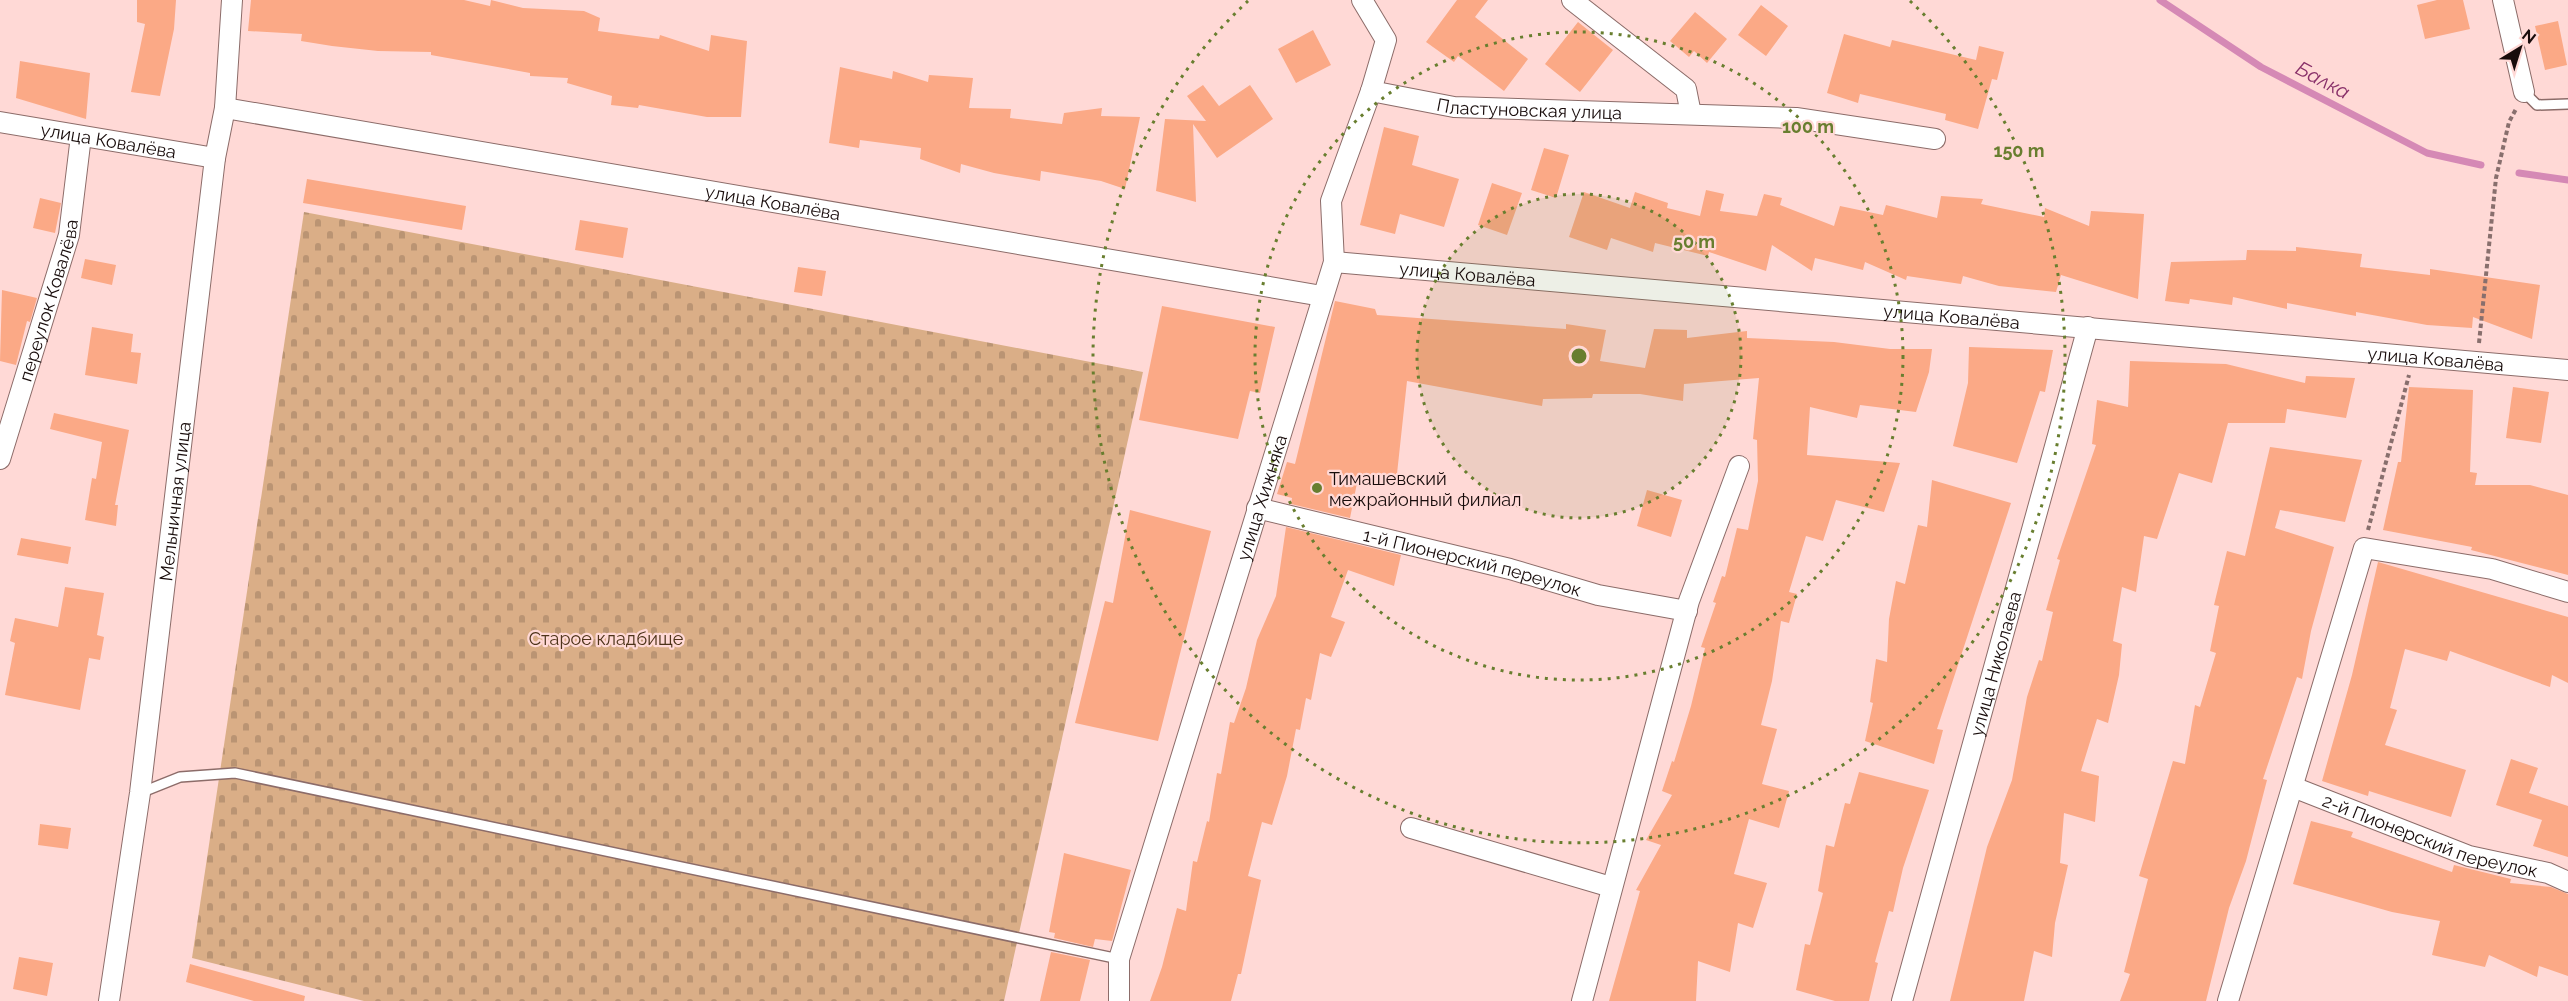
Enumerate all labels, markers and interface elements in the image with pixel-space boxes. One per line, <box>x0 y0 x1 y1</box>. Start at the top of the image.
north arrow <box>2490 18 2550 78</box>
text: N <box>2518 25 2540 48</box>
water label: Балка <box>2292 56 2354 104</box>
street label: Пластуновская улица <box>1435 93 1622 123</box>
text: 100 m <box>1782 116 1834 137</box>
street label: улица Ковалёва <box>39 119 178 162</box>
text: 150 m <box>1994 140 2045 161</box>
street label: улица Ковалёва <box>704 180 842 224</box>
street label: переулок Ковалёва <box>14 218 81 384</box>
text: 50 m <box>1673 231 1715 252</box>
street label: улица Ковалёва <box>1398 257 1537 290</box>
street label: улица Ковалёва <box>1883 300 2021 332</box>
street label: улица Ковалёва <box>2367 342 2505 375</box>
centre of rings <box>1569 346 1589 366</box>
street label: Мельничная улица <box>155 420 194 582</box>
street label: улица Хижняка <box>1232 432 1291 563</box>
place label: Тимашевский межрайонный филиал <box>1329 468 1521 510</box>
marker: Тимашевский межрайонный филиал <box>1310 481 1324 495</box>
street label: 1-й Пионерский переулок <box>1361 524 1584 600</box>
street label: улица Николаева <box>1965 589 2025 738</box>
park label: Старое кладбище <box>529 628 684 649</box>
street label: 2-й Пионерский переулок <box>2320 789 2540 881</box>

